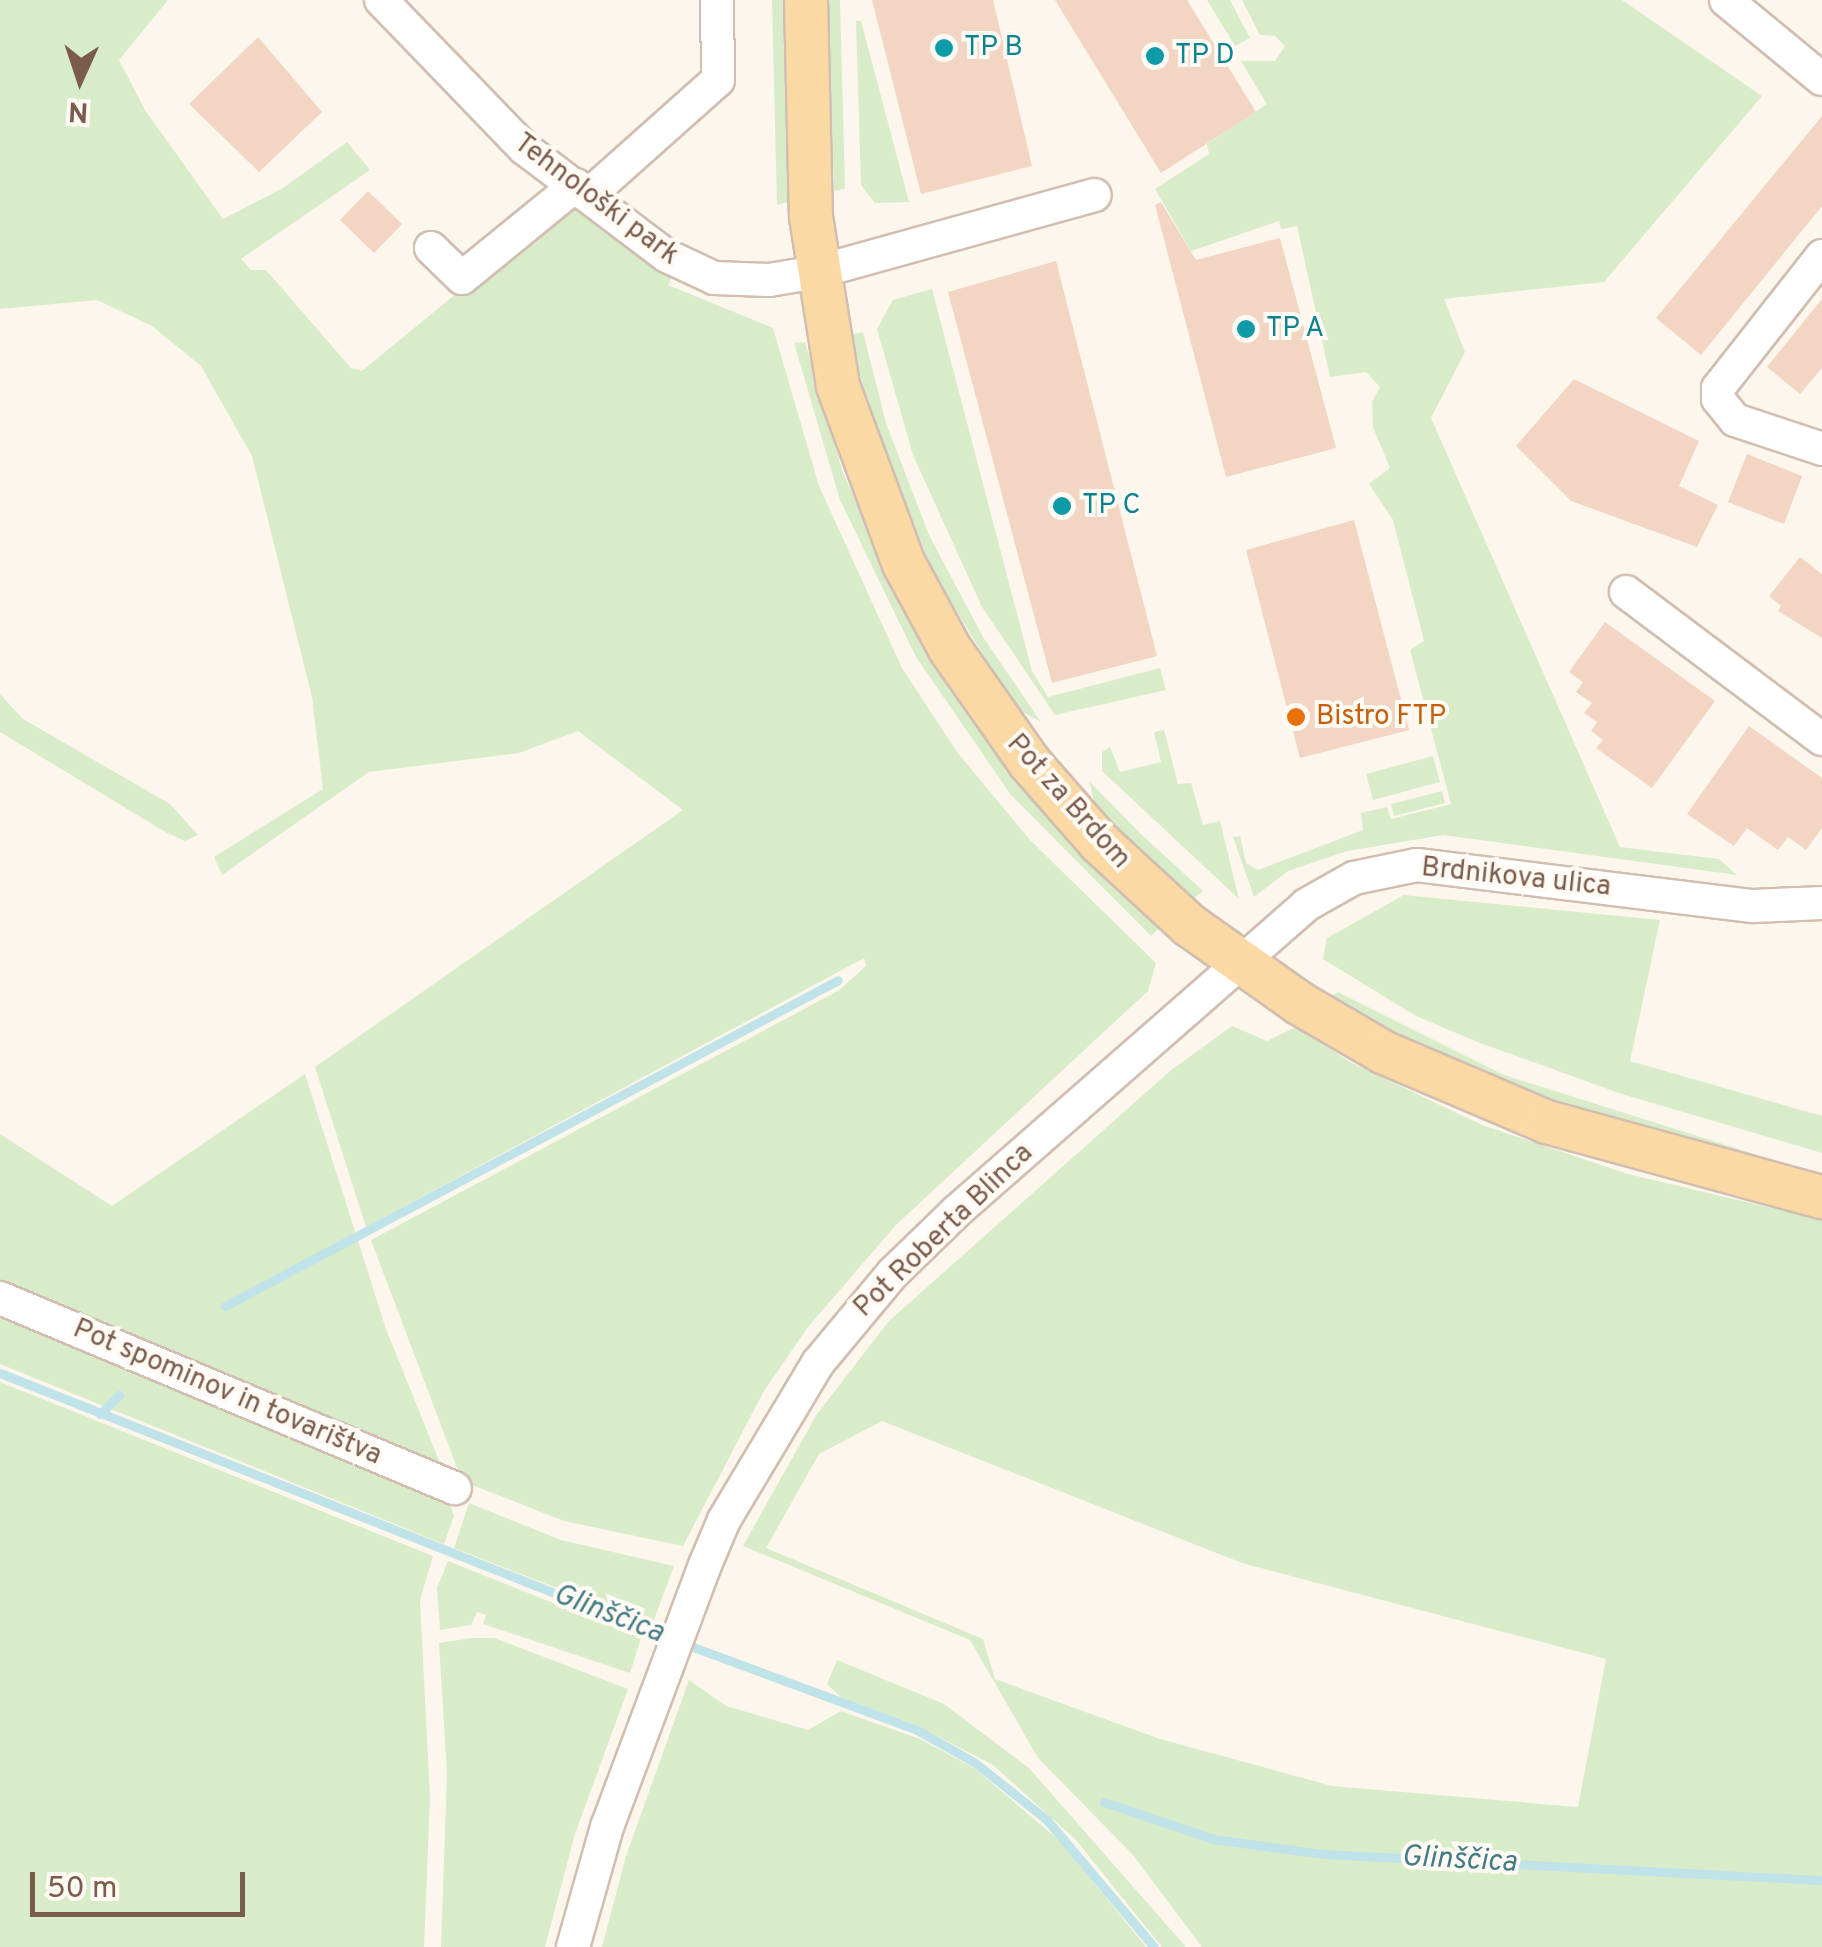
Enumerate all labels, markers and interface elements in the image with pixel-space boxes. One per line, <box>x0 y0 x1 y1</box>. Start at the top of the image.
north arrow <box>30 30 130 130</box>
place label: TP B <box>964 31 1023 65</box>
marker: TP B <box>933 37 955 59</box>
place label: TP D <box>1175 39 1235 73</box>
marker: TP D <box>1144 45 1166 67</box>
text: N <box>67 91 89 128</box>
street label: Tehnološki park <box>507 127 685 273</box>
place label: TP A <box>1266 312 1325 346</box>
marker: TP A <box>1235 318 1257 340</box>
place label: TP C <box>1082 489 1141 523</box>
marker: TP C <box>1051 495 1073 517</box>
place label: Bistro FTP <box>1316 700 1446 734</box>
marker: Bistro FTP <box>1285 706 1307 728</box>
street label: Pot za Brdom <box>999 728 1137 876</box>
street label: Brdnikova ulica <box>1420 851 1612 905</box>
street label: Pot Roberta Blinca <box>848 1137 1040 1325</box>
street label: Pot spominov in tovarištva <box>68 1313 386 1473</box>
water label: Glinščica <box>548 1578 668 1652</box>
water label: Glinščica <box>1400 1840 1518 1882</box>
scale bar <box>35 1852 250 1914</box>
text: 50 m <box>47 1871 117 1908</box>

